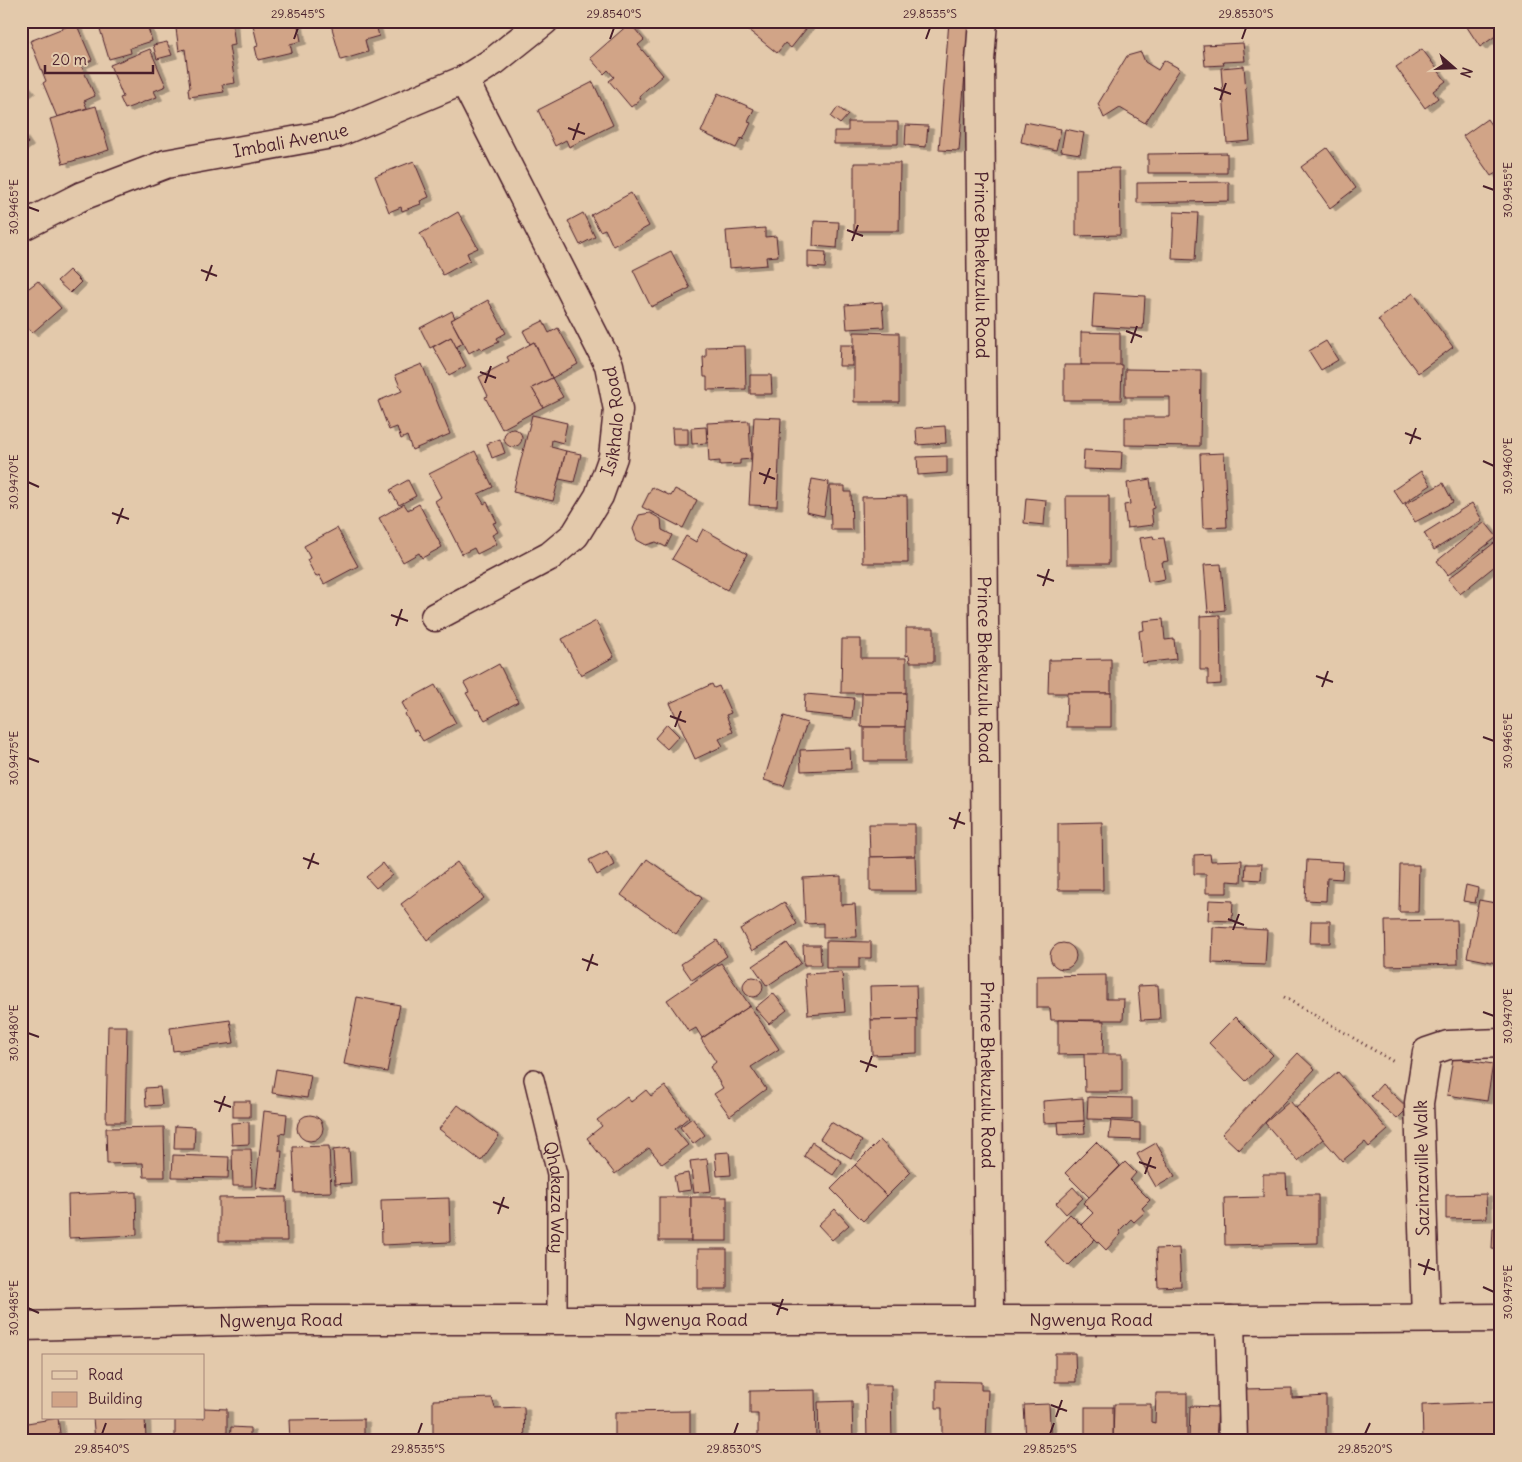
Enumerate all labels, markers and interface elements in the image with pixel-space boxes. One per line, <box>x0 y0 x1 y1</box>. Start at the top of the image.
text: 29.8545°S <box>271 6 325 21</box>
text: 29.8540°S <box>586 6 642 21</box>
text: 29.8535°S <box>903 6 957 21</box>
text: 29.8530°S <box>1219 6 1274 21</box>
scale bar <box>45 42 152 74</box>
north arrow <box>1430 42 1480 92</box>
text: 20 m <box>52 50 87 69</box>
text: N <box>1456 65 1476 80</box>
street label: Imbali Avenue <box>231 118 352 163</box>
text: 30.9455°E <box>1500 162 1515 218</box>
street label: Prince Bhekuzulu Road <box>970 171 994 359</box>
text: 30.9465°E <box>6 179 21 235</box>
street label: Isikhalo Road <box>595 364 629 479</box>
text: 30.9460°E <box>1500 438 1515 494</box>
text: 30.9470°E <box>6 454 21 510</box>
street label: Prince Bhekuzulu Road <box>973 576 997 764</box>
text: 30.9465°E <box>1500 713 1515 769</box>
text: 30.9475°E <box>6 731 21 785</box>
street label: Prince Bhekuzulu Road <box>976 981 1000 1169</box>
text: 30.9470°E <box>1500 988 1515 1044</box>
text: 30.9480°E <box>6 1005 21 1061</box>
street label: Sazinzaville Walk <box>1409 1100 1434 1236</box>
street label: Qhakaza Way <box>539 1139 569 1254</box>
text: 30.9475°E <box>1500 1265 1515 1319</box>
text: 30.9485°E <box>6 1280 21 1336</box>
street label: Ngwenya Road <box>219 1308 343 1333</box>
street label: Ngwenya Road <box>624 1308 748 1331</box>
street label: Ngwenya Road <box>1029 1308 1153 1331</box>
legend <box>42 1354 205 1420</box>
text: Road <box>88 1365 123 1384</box>
text: Building <box>88 1389 143 1408</box>
text: 29.8540°S <box>74 1441 130 1456</box>
text: 29.8535°S <box>391 1441 445 1456</box>
text: 29.8530°S <box>707 1441 762 1456</box>
text: 29.8525°S <box>1023 1441 1077 1456</box>
text: 29.8520°S <box>1338 1441 1393 1456</box>

